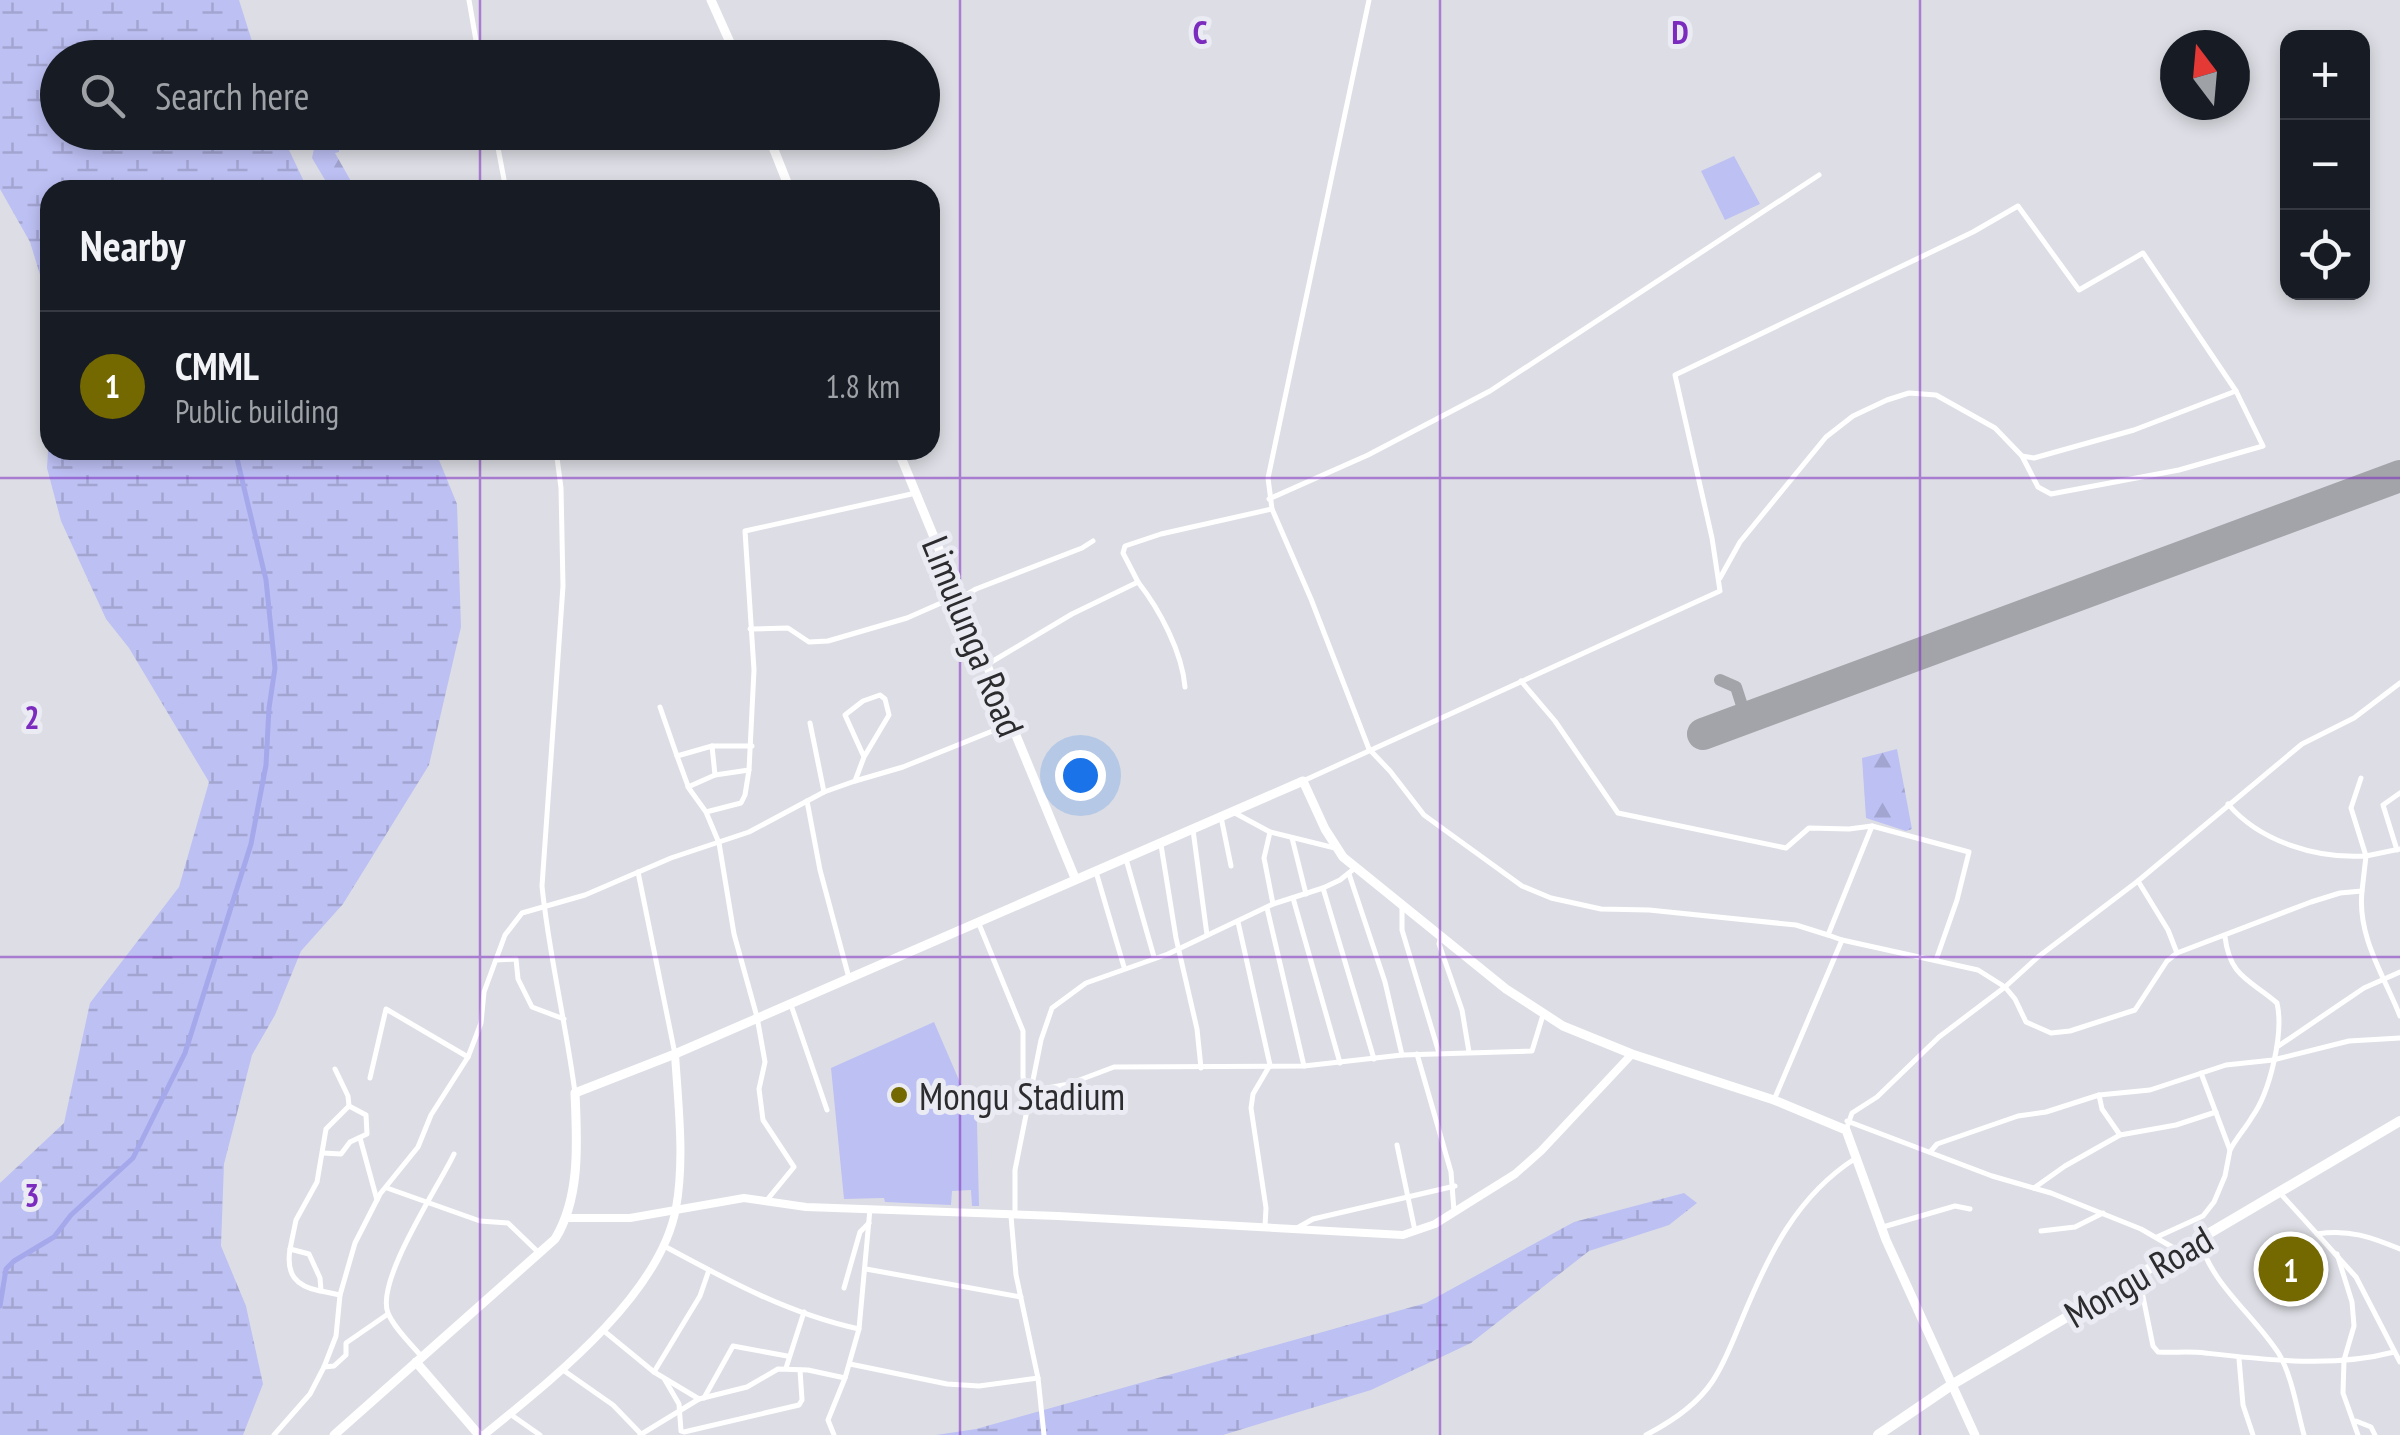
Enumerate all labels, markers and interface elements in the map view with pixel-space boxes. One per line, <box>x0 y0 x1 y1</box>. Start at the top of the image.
text: C <box>1193 11 1208 53</box>
text: D <box>1671 11 1689 53</box>
north arrow <box>2160 30 2250 120</box>
map controls <box>2280 30 2370 300</box>
button: + <box>2280 30 2370 120</box>
search box <box>40 40 940 150</box>
icon: search <box>75 68 130 123</box>
text: Search here <box>155 71 309 120</box>
button: − <box>2280 120 2370 210</box>
button: locate <box>2280 210 2370 300</box>
text: Nearby <box>80 218 185 273</box>
text: CMML <box>175 341 259 390</box>
text: 1 <box>105 365 120 407</box>
text: 1.8 km <box>825 365 900 407</box>
text: Public building <box>175 390 339 432</box>
street label: Limulunga Road <box>912 529 1036 743</box>
text: 2 <box>24 696 40 738</box>
your location <box>1055 750 1106 801</box>
place label: Mongu Stadium <box>919 1071 1125 1120</box>
marker: Mongu Stadium <box>888 1084 910 1106</box>
text: 3 <box>24 1174 40 1216</box>
street label: Mongu Road <box>2055 1214 2221 1338</box>
pin: 1 <box>2258 1232 2324 1306</box>

